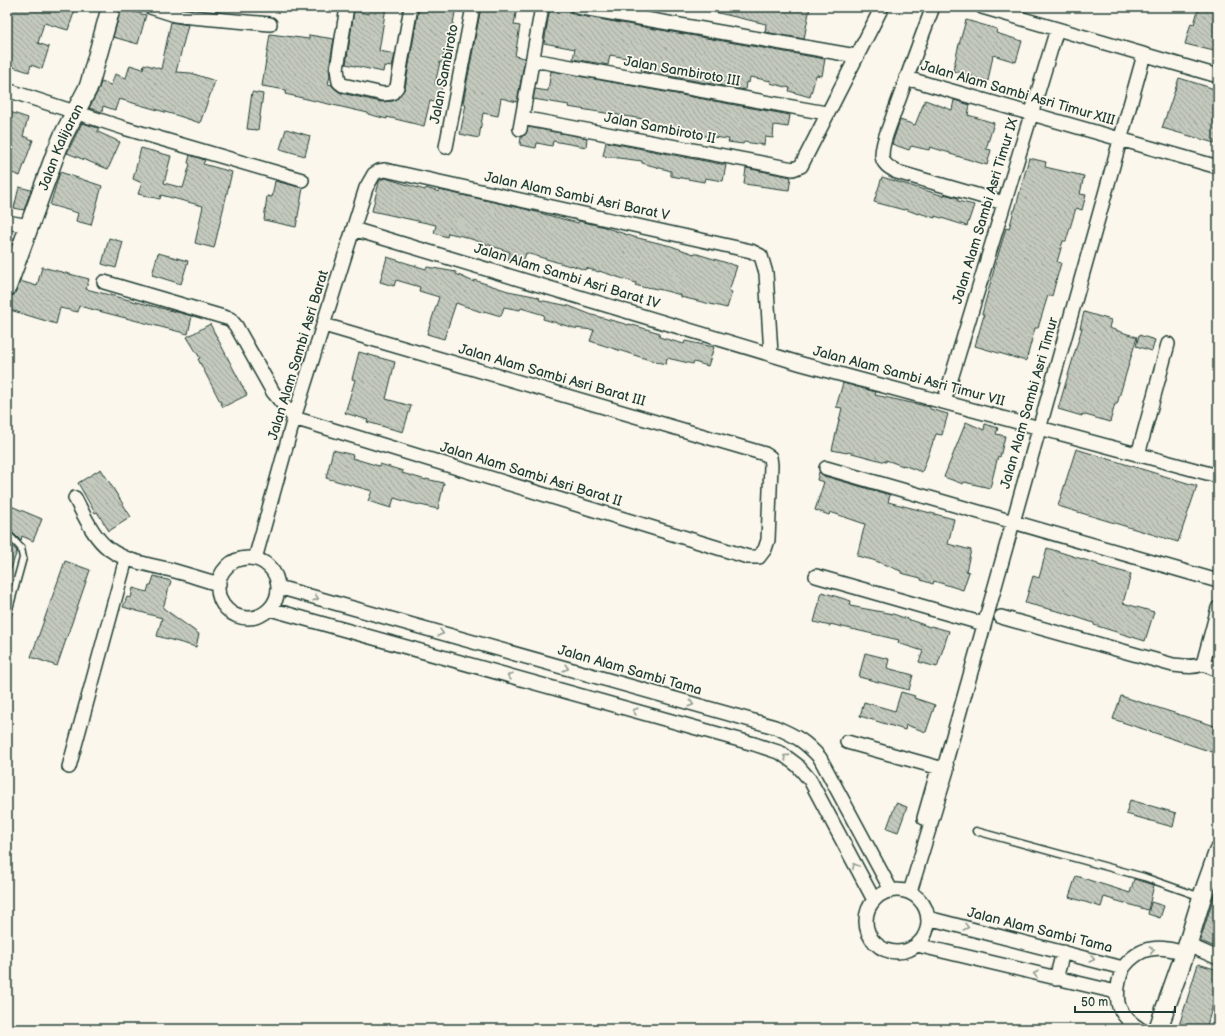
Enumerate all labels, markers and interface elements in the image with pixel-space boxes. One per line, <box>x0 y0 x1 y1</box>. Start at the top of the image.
street label: Jalan Sambiroto <box>426 23 462 125</box>
street label: Jalan Sambiroto III <box>623 52 741 90</box>
street label: Jalan Alam Sambi Asri Timur XIII <box>919 57 1117 129</box>
street label: Jalan Kalijaran <box>34 101 87 193</box>
street label: Jalan Sambiroto II <box>603 109 717 147</box>
street label: Jalan Alam Sambi Asri Timur IX <box>949 116 1021 306</box>
street label: Jalan Alam Sambi Asri Barat V <box>483 168 671 224</box>
street label: Jalan Alam Sambi Asri Barat IV <box>472 240 662 313</box>
street label: Jalan Alam Sambi Asri Barat <box>264 267 332 442</box>
street label: Jalan Alam Sambi Asri Timur <box>996 315 1062 491</box>
street label: Jalan Alam Sambi Asri Barat III <box>457 340 647 410</box>
street label: Jalan Alam Sambi Asri Timur VII <box>811 342 1007 410</box>
street label: Jalan Alam Sambi Asri Barat II <box>438 438 624 510</box>
one-way arrow <box>312 593 319 602</box>
one-way arrow <box>437 628 444 637</box>
street label: Jalan Alam Sambi Tama <box>556 641 704 699</box>
one-way arrow <box>563 664 569 672</box>
one-way arrow <box>507 672 514 681</box>
one-way arrow <box>687 699 694 708</box>
one-way arrow <box>632 707 639 716</box>
one-way arrow <box>784 755 791 762</box>
one-way arrow <box>853 862 860 870</box>
street label: Jalan Alam Sambi Tama <box>966 904 1114 956</box>
one-way arrow <box>962 922 969 931</box>
one-way arrow <box>1148 946 1155 955</box>
one-way arrow <box>1089 955 1095 963</box>
one-way arrow <box>1033 970 1039 978</box>
scale bar <box>1075 988 1175 1014</box>
text: 50 m <box>1081 995 1108 1010</box>

